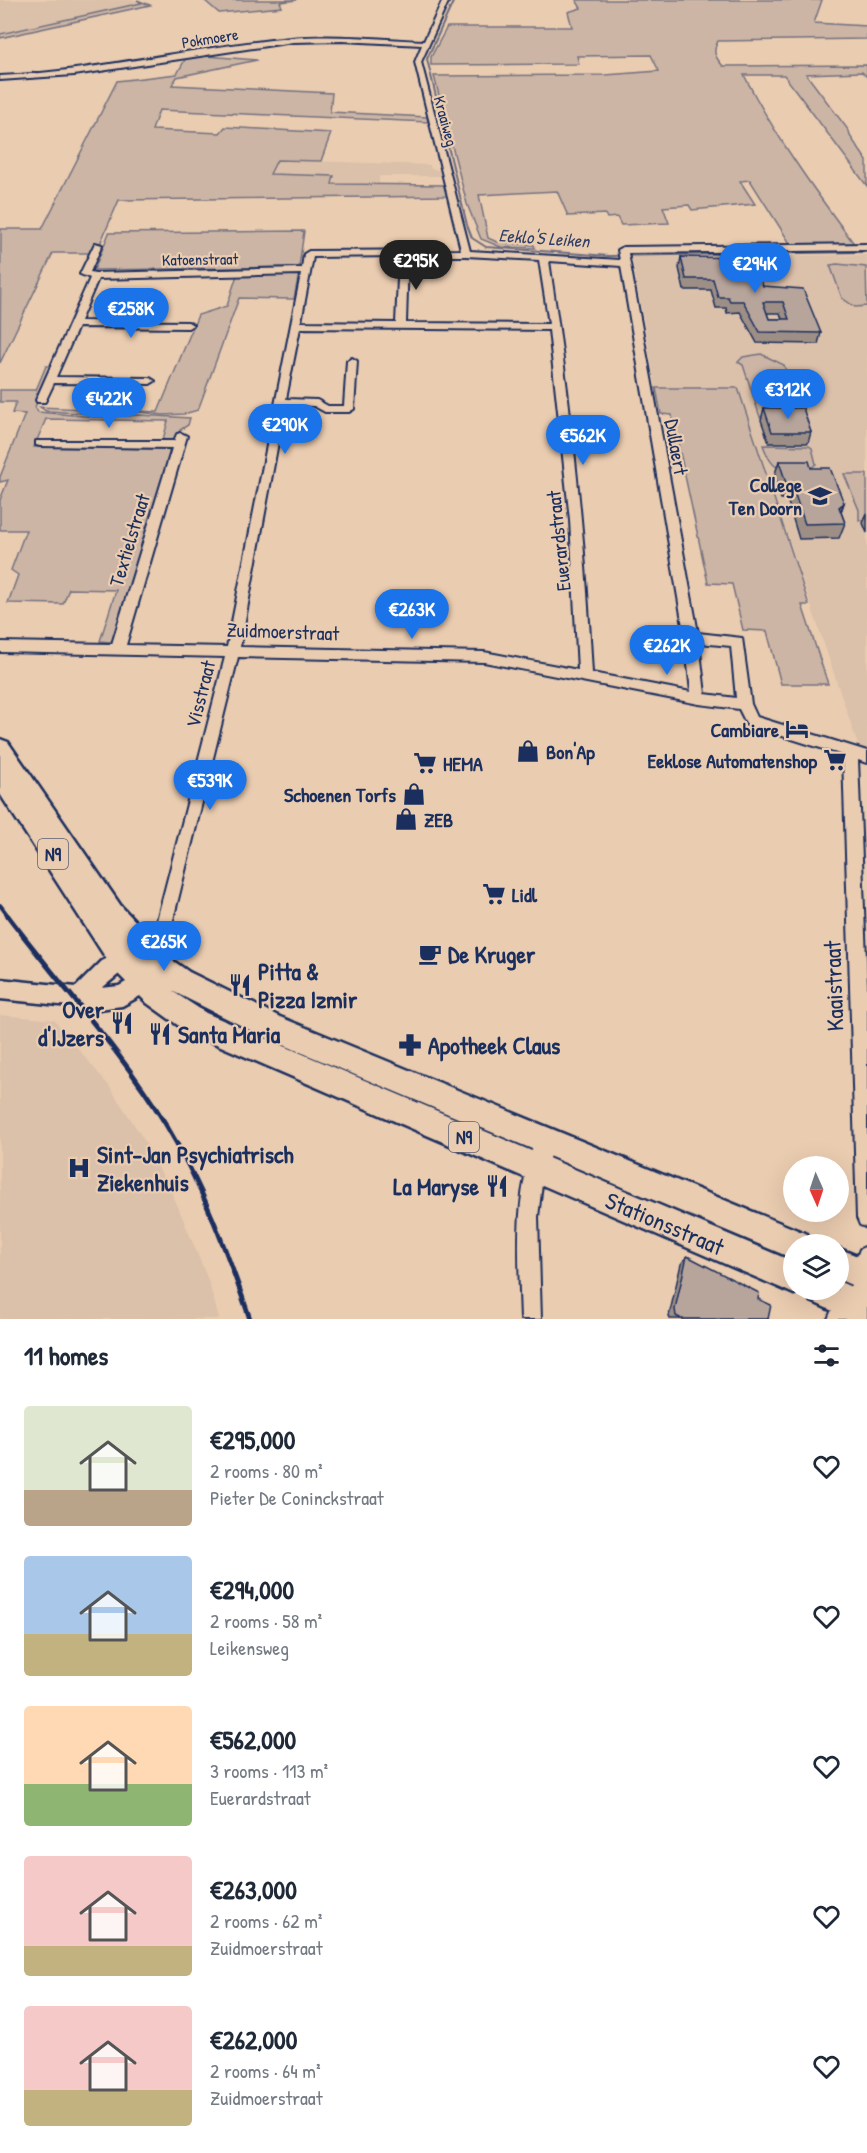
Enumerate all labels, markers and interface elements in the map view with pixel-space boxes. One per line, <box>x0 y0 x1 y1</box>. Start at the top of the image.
street label: Pokmoere <box>180 23 240 53</box>
street label: Kraaiweg <box>429 93 463 149</box>
water label: Eeklo'S Leiken <box>498 222 592 254</box>
pin: €295K <box>374 240 458 291</box>
pin: €294K <box>713 243 797 294</box>
text: €295K <box>393 246 439 273</box>
street label: Katoenstraat <box>162 247 239 271</box>
text: €294K <box>733 249 777 276</box>
pin: €258K <box>89 288 173 339</box>
text: €258K <box>108 294 154 321</box>
pin: €312K <box>746 369 830 420</box>
text: €312K <box>765 375 811 402</box>
pin: €422K <box>67 378 151 429</box>
text: €422K <box>86 384 132 411</box>
pin: €290K <box>243 404 327 455</box>
text: €290K <box>262 410 308 437</box>
pin: €562K <box>541 415 625 466</box>
street label: Dullaert <box>659 417 695 478</box>
text: €562K <box>560 421 606 448</box>
place label: College Ten Doorn <box>728 471 802 521</box>
school or university icon: College Ten Doorn <box>807 483 833 509</box>
street label: Euerardstraat <box>539 488 577 592</box>
street label: Textielstraat <box>102 489 156 590</box>
pin: €263K <box>370 589 454 640</box>
text: €263K <box>389 595 435 622</box>
street label: Zuidmoerstraat <box>226 616 341 646</box>
pin: €262K <box>625 625 709 676</box>
text: €262K <box>644 631 690 658</box>
street label: Visstraat <box>179 657 222 730</box>
place label: Cambiare <box>710 716 779 743</box>
hotel icon: Cambiare <box>784 716 810 742</box>
shop icon: Bon'Ap <box>515 738 541 764</box>
place label: Bon'Ap <box>546 738 595 766</box>
place label: Eeklose Automatenshop <box>648 747 817 775</box>
supermarket icon: Eeklose Automatenshop <box>822 747 848 773</box>
supermarket icon: HEMA <box>412 750 438 776</box>
place label: HEMA <box>443 750 483 777</box>
pin: €539K <box>168 760 252 811</box>
text: €539K <box>188 766 232 793</box>
place label: Schoenen Torfs <box>284 781 396 808</box>
shop icon: Schoenen Torfs <box>401 781 427 807</box>
shop icon: ZEB <box>393 806 419 832</box>
place label: ZEB <box>424 806 453 833</box>
road number: N9 <box>38 839 68 869</box>
supermarket icon: Lidl <box>481 881 507 907</box>
place label: Lidl <box>512 881 538 908</box>
pin: €265K <box>122 921 206 972</box>
text: €265K <box>141 927 187 954</box>
place label: De Kruger <box>448 938 536 971</box>
street label: Kaaistraat <box>815 939 851 1032</box>
cafe icon: De Kruger <box>417 941 443 967</box>
place label: Pitta & Pizza Izmir <box>258 955 358 1015</box>
restaurant icon: Pitta & Pizza Izmir <box>227 972 253 998</box>
place label: Over d'IJzers <box>38 993 105 1053</box>
restaurant icon: Over d'IJzers <box>109 1010 135 1036</box>
place label: Santa Maria <box>178 1018 281 1050</box>
restaurant icon: Santa Maria <box>147 1021 173 1047</box>
place label: Apotheek Claus <box>428 1029 560 1062</box>
pharmacy icon: Apotheek Claus <box>397 1032 423 1058</box>
road number: N9 <box>449 1122 479 1152</box>
place label: Sint-Jan Psychiatrisch Ziekenhuis <box>97 1138 293 1198</box>
hospital icon: Sint-Jan Psychiatrisch Ziekenhuis <box>66 1155 92 1181</box>
north arrow <box>783 1156 849 1222</box>
map controls <box>783 1156 849 1300</box>
place label: La Maryse <box>393 1170 479 1203</box>
restaurant icon: La Maryse <box>484 1173 510 1199</box>
street label: Stationsstraat <box>601 1184 730 1263</box>
button: layers <box>783 1234 849 1300</box>
text: 11 homes <box>24 1338 108 1373</box>
icon: filters <box>810 1339 843 1372</box>
text: €295,000 <box>210 1422 295 1457</box>
icon: home <box>72 1430 144 1502</box>
icon: heart <box>810 1450 843 1483</box>
text: 2 rooms · 80 m² <box>210 1457 323 1484</box>
text: Pieter De Coninckstraat <box>210 1484 384 1511</box>
text: €294,000 <box>210 1572 294 1607</box>
icon: home <box>72 1580 144 1652</box>
icon: heart <box>810 1600 843 1633</box>
text: 2 rooms · 58 m² <box>210 1607 322 1634</box>
text: Leikensweg <box>210 1634 289 1661</box>
text: €562,000 <box>210 1722 296 1757</box>
icon: home <box>72 1730 144 1802</box>
icon: heart <box>810 1750 843 1783</box>
text: 3 rooms · 113 m² <box>210 1757 328 1784</box>
text: Euerardstraat <box>210 1784 311 1811</box>
text: €263,000 <box>210 1872 297 1907</box>
icon: home <box>72 1880 144 1952</box>
icon: heart <box>810 1900 843 1933</box>
text: 2 rooms · 62 m² <box>210 1907 322 1934</box>
text: Zuidmoerstraat <box>210 1934 323 1961</box>
text: €262,000 <box>210 2022 297 2057</box>
icon: home <box>72 2030 144 2102</box>
icon: heart <box>810 2050 843 2083</box>
text: 2 rooms · 64 m² <box>210 2057 321 2084</box>
text: Zuidmoerstraat <box>210 2084 323 2111</box>

